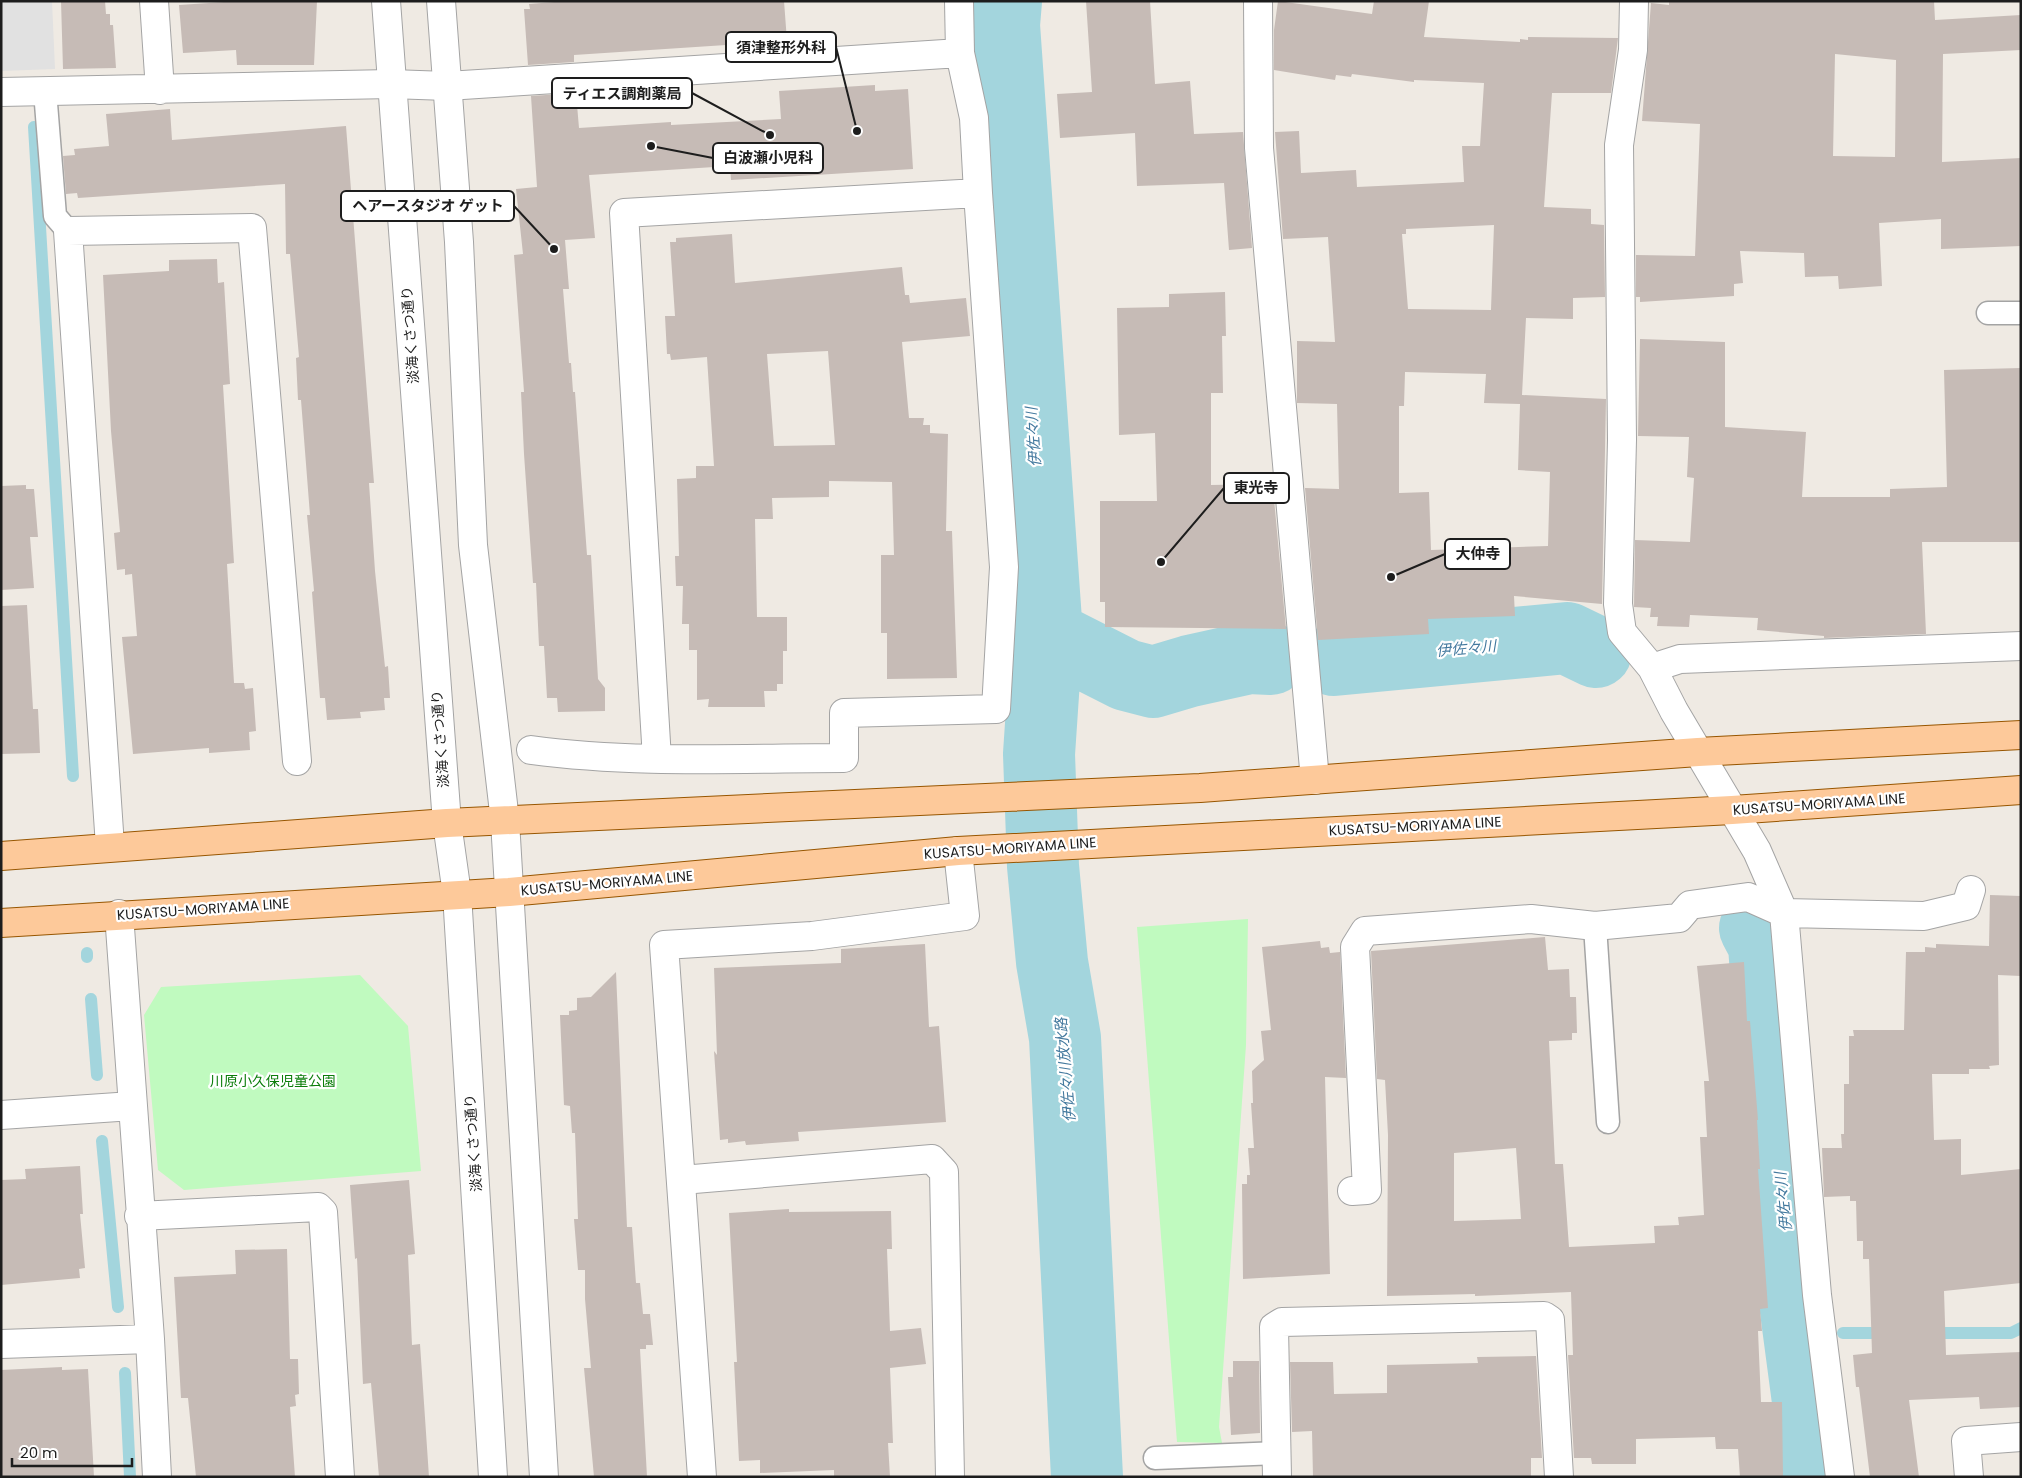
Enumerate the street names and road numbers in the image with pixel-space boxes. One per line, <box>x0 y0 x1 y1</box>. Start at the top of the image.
street label: 淡海くさつ通り <box>397 285 423 385</box>
street label: 淡海くさつ通り <box>427 689 453 789</box>
street label: KUSATSU-MORIYAMA LINE <box>1732 788 1906 820</box>
street label: KUSATSU-MORIYAMA LINE <box>1328 811 1502 841</box>
street label: KUSATSU-MORIYAMA LINE <box>923 832 1097 864</box>
street label: KUSATSU-MORIYAMA LINE <box>520 866 694 900</box>
street label: KUSATSU-MORIYAMA LINE <box>116 893 290 925</box>
street label: 淡海くさつ通り <box>460 1093 486 1193</box>

